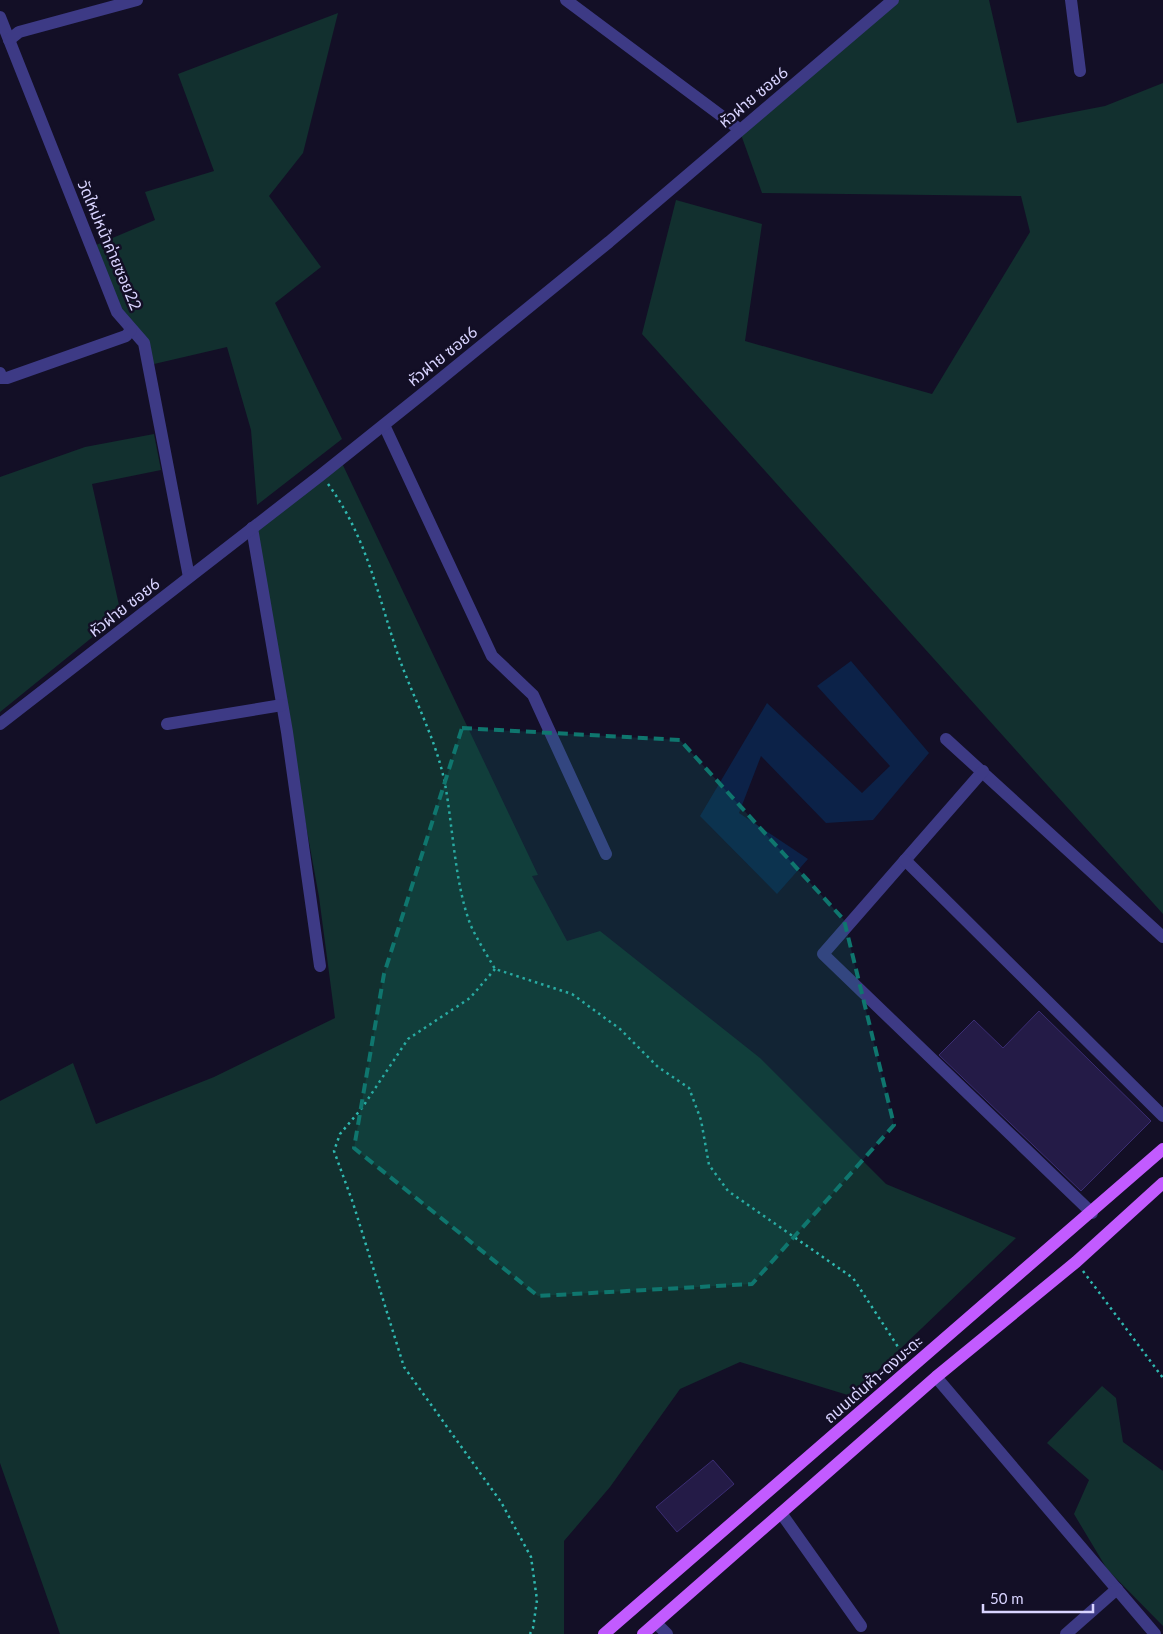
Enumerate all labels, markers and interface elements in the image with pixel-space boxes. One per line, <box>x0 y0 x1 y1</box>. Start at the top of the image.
street label: หัวฝาย ซอย6 <box>714 62 791 131</box>
street label: วัดใหม่หน้าค่ายซอย22 <box>75 177 146 313</box>
street label: หัวฝาย ซอย6 <box>403 322 481 390</box>
street label: หัวฝาย ซอย6 <box>84 573 163 640</box>
street label: ถนนเด่นห้า-ดงมะดะ <box>820 1331 926 1427</box>
scale bar <box>983 1582 1093 1614</box>
text: 50 m <box>990 1589 1024 1607</box>

